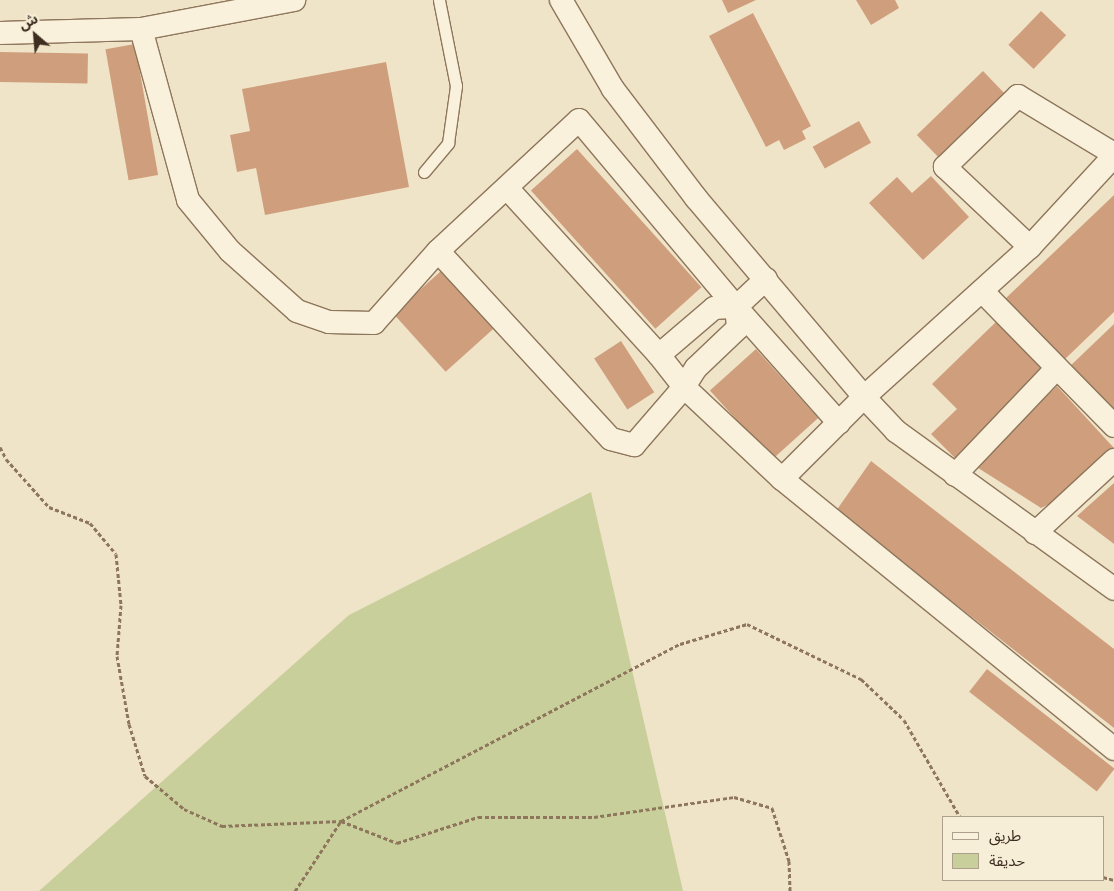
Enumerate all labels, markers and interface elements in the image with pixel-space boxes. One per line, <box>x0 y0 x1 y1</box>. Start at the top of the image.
north arrow <box>10 10 60 60</box>
text: ش <box>16 10 40 33</box>
legend <box>942 816 1104 881</box>
text: طريق <box>989 827 1021 845</box>
text: حديقة <box>989 852 1025 870</box>

